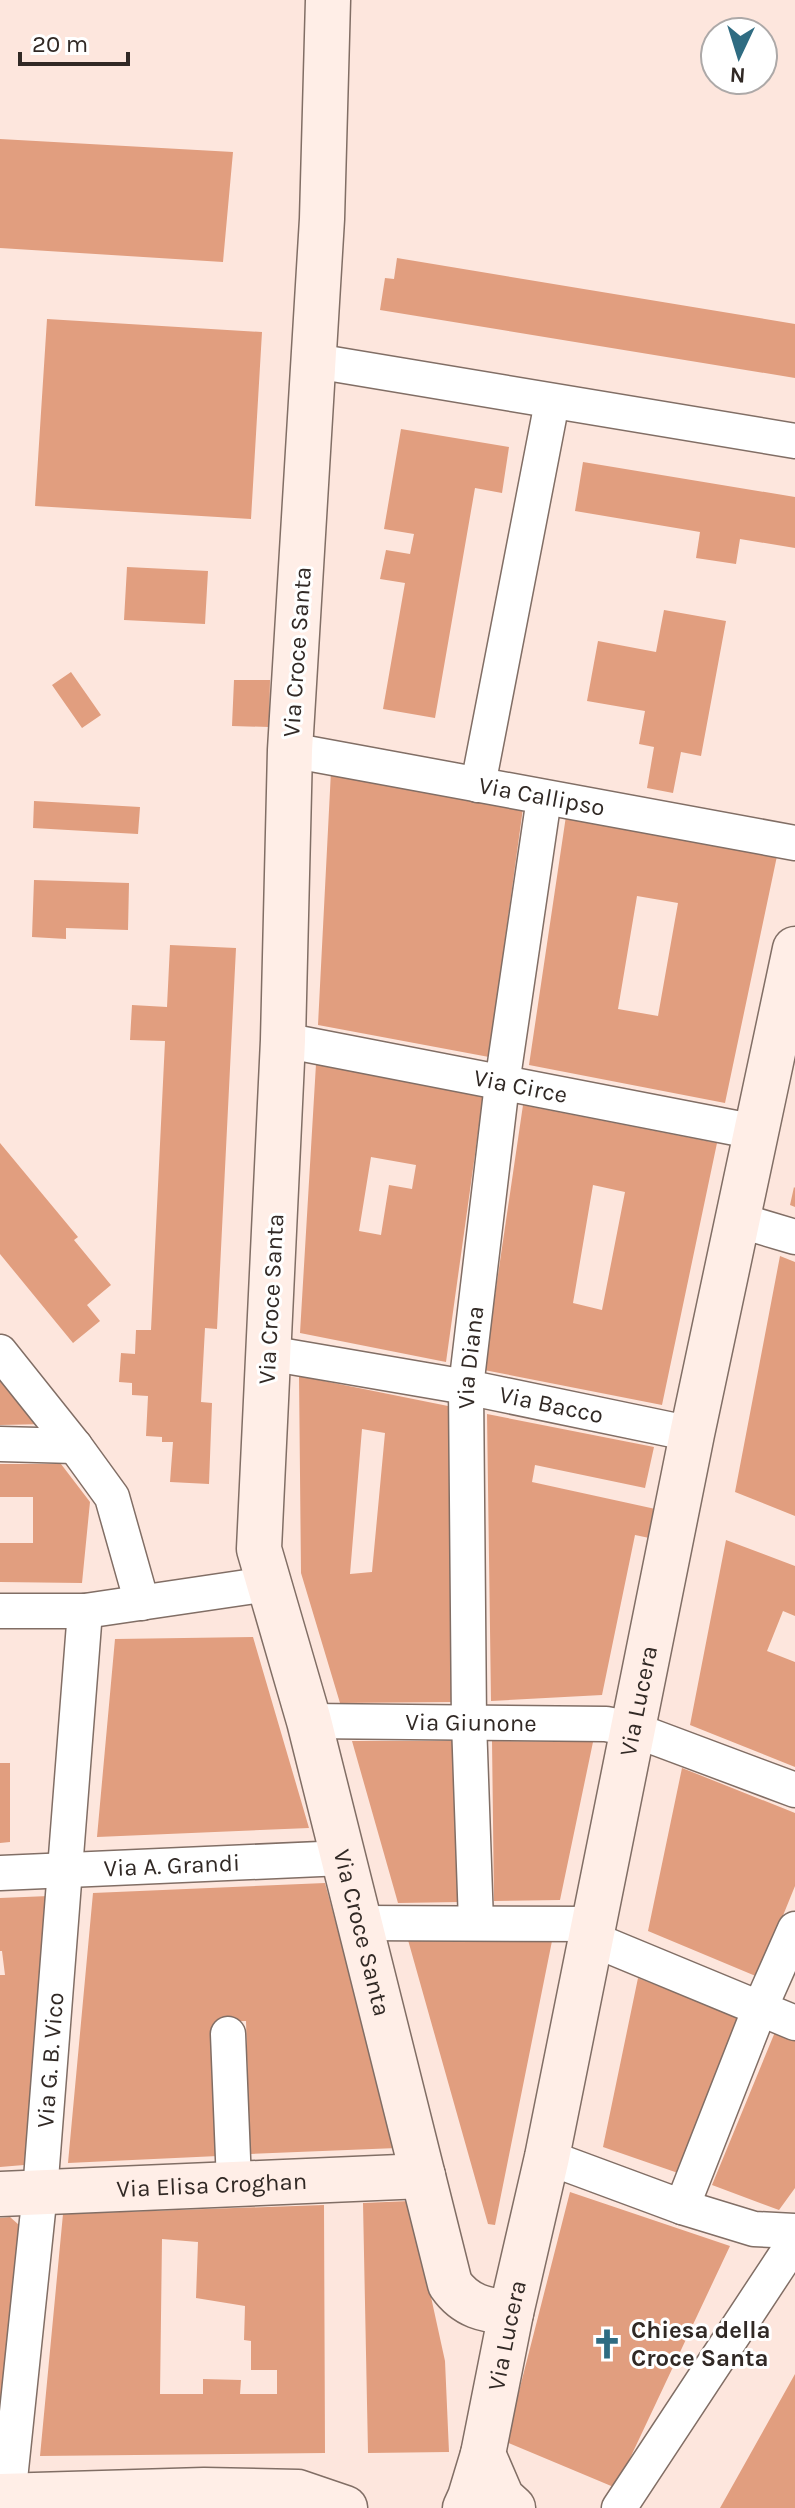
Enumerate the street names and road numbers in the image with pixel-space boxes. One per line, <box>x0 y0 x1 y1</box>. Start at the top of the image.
street label: Via Croce Santa <box>277 566 317 738</box>
street label: Via Callipso <box>476 771 607 822</box>
street label: Via Circe <box>471 1063 570 1109</box>
street label: Via Croce Santa <box>253 1213 289 1385</box>
street label: Via Diana <box>452 1304 490 1409</box>
street label: Via Bacco <box>497 1380 606 1429</box>
street label: Via Lucera <box>614 1643 663 1759</box>
street label: Via Giunone <box>405 1708 537 1737</box>
street label: Via Croce Santa <box>328 1846 396 2019</box>
street label: Via A. Grandi <box>103 1849 241 1882</box>
street label: Via G. B. Vico <box>31 1991 69 2129</box>
street label: Via Elisa Croghan <box>116 2167 308 2203</box>
street label: Via Lucera <box>482 2277 532 2393</box>

